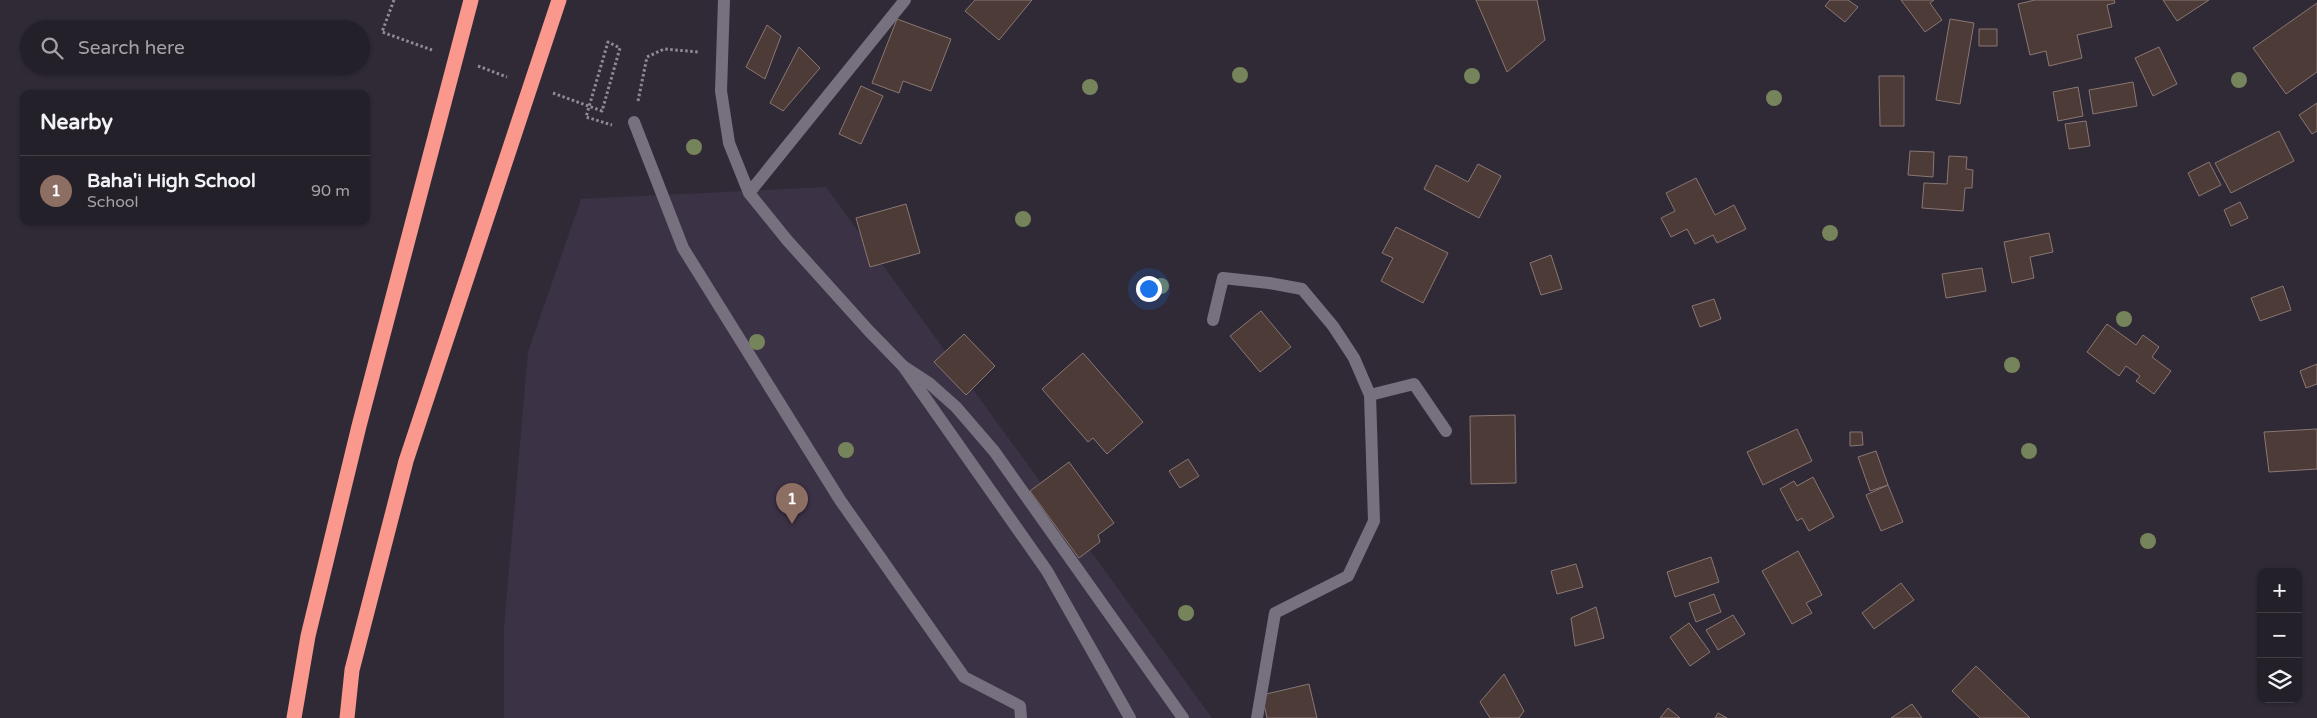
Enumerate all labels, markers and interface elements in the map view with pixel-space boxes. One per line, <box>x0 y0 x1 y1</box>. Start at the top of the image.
search box <box>20 20 370 75</box>
icon: search <box>38 34 66 62</box>
text: Search here <box>78 37 185 59</box>
text: Nearby <box>40 110 113 135</box>
text: Baha'i High School <box>87 170 256 192</box>
text: 1 <box>51 181 61 201</box>
text: 90 m <box>311 181 350 201</box>
text: School <box>87 192 139 212</box>
your location <box>1136 276 1162 302</box>
pin: 1 <box>776 483 808 524</box>
map controls <box>2257 568 2302 703</box>
button: + <box>2257 568 2302 613</box>
button: − <box>2257 613 2302 658</box>
button: layers <box>2257 658 2302 703</box>

